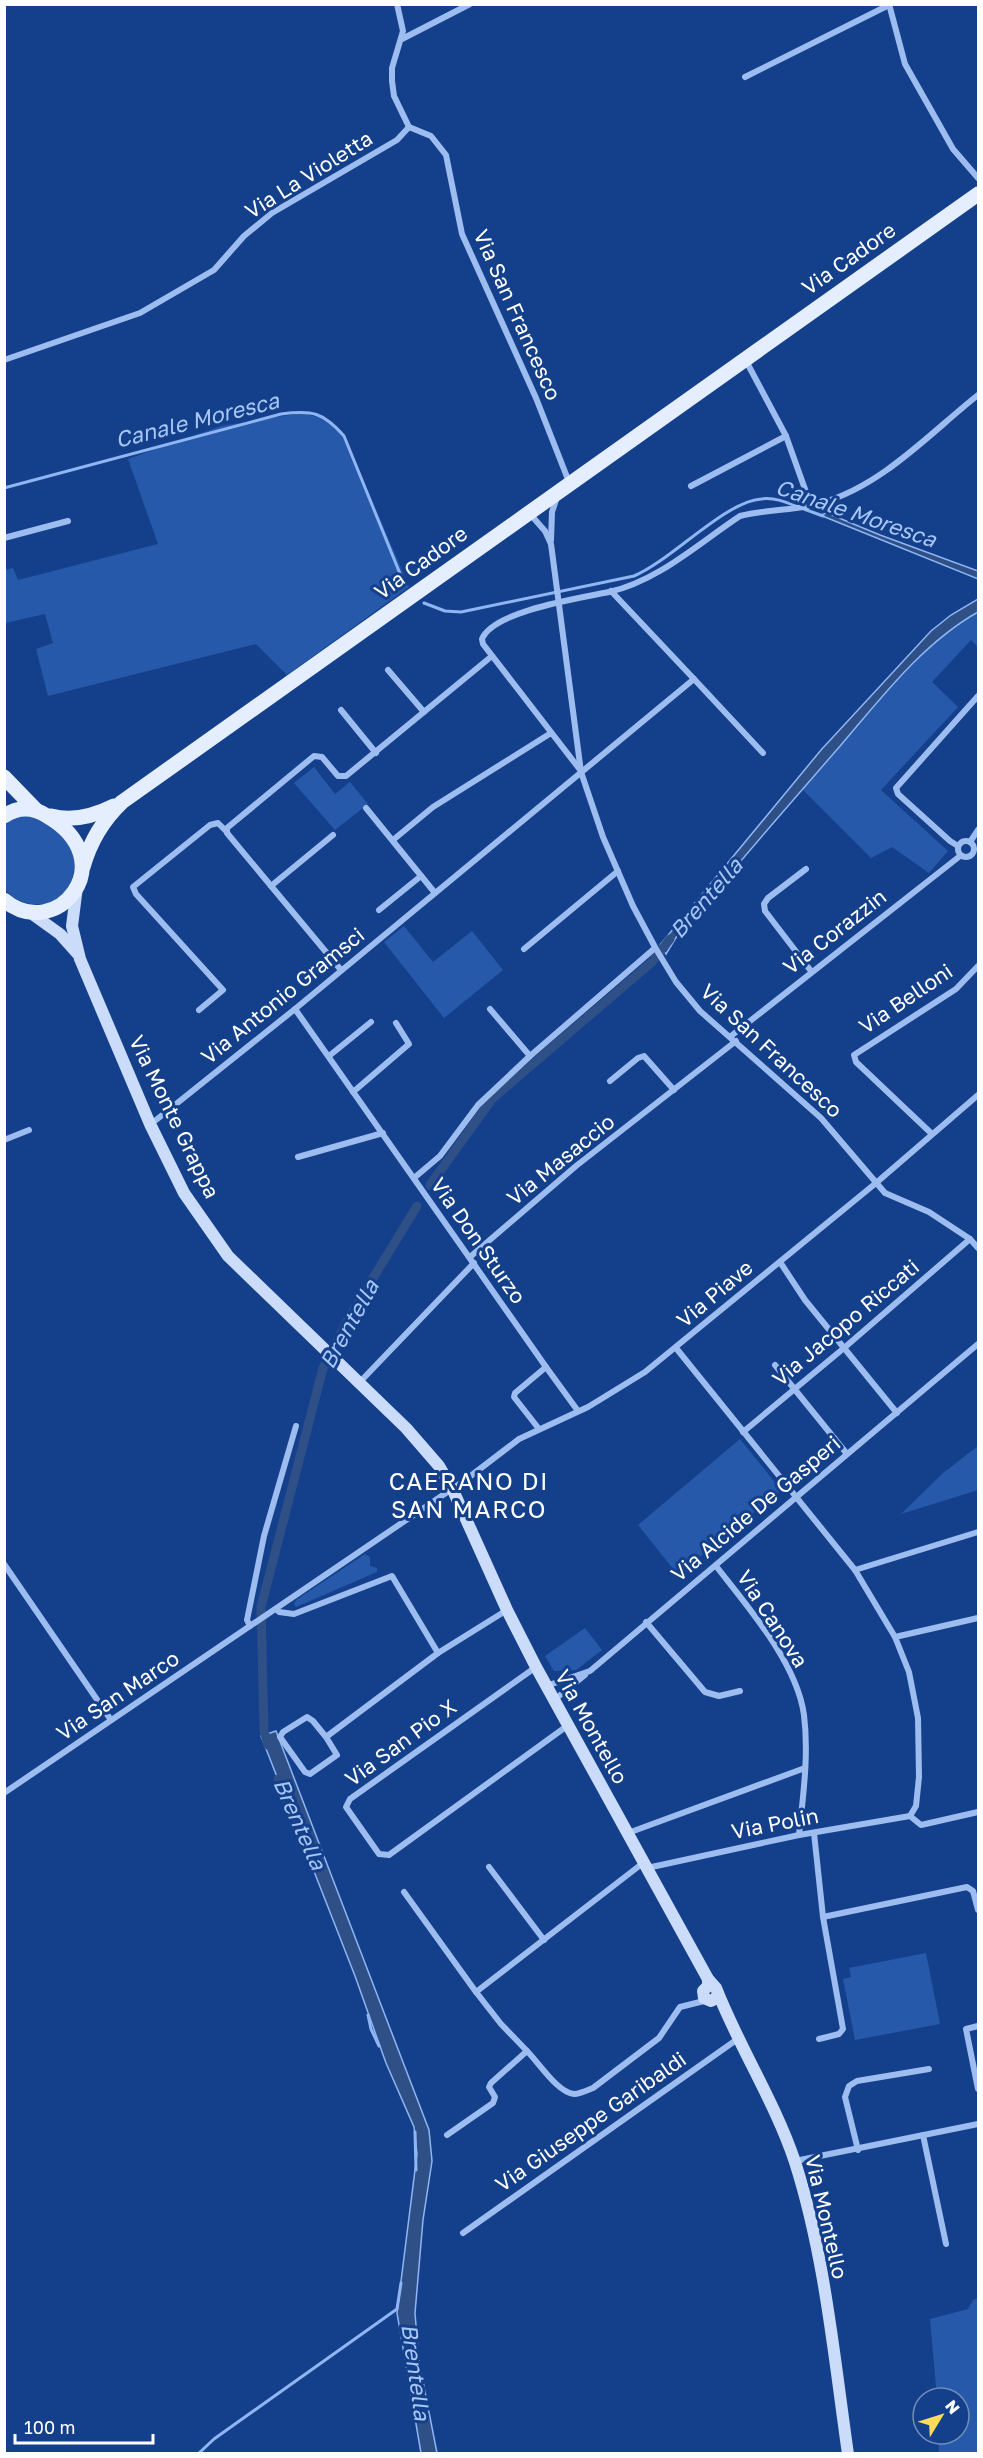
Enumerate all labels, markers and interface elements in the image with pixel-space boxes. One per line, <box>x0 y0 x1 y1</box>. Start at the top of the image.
street label: Via La Violetta <box>240 125 377 224</box>
street label: Via Cadore <box>796 216 900 300</box>
street label: Via San Francesco <box>469 225 567 404</box>
water label: Canale Moresca <box>112 386 283 453</box>
water label: Canale Moresca <box>772 472 941 553</box>
street label: Via Cadore <box>369 520 472 605</box>
water label: Brentella <box>664 851 749 943</box>
street label: Via Corazzin <box>778 883 891 980</box>
street label: Via Antonio Gramsci <box>196 921 369 1069</box>
street label: Via Belloni <box>854 957 957 1039</box>
street label: Via San Francesco <box>695 978 848 1123</box>
street label: Via Monte Grappa <box>124 1031 226 1202</box>
street label: Via Masaccio <box>501 1108 619 1211</box>
street label: Via Don Sturzo <box>426 1172 532 1309</box>
street label: Via Jacopo Riccati <box>767 1253 924 1391</box>
street label: Via Piave <box>671 1254 758 1332</box>
water label: Brentella <box>313 1273 385 1373</box>
street label: Via Alcide De Gasperi <box>665 1430 845 1587</box>
district label: CAERANO DI SAN MARCO <box>389 1466 549 1523</box>
street label: Via Canova <box>732 1565 814 1672</box>
street label: Via San Marco <box>51 1645 184 1746</box>
street label: Via Montello <box>550 1665 634 1788</box>
street label: Via San Pio X <box>340 1693 461 1791</box>
water label: Brentella <box>268 1774 333 1875</box>
street label: Via Polin <box>729 1802 821 1844</box>
street label: Via Giuseppe Garibaldi <box>490 2045 691 2197</box>
street label: Via Montello <box>800 2152 854 2281</box>
water label: Brentella <box>396 2322 437 2424</box>
north arrow <box>911 2386 971 2446</box>
text: N <box>941 2396 964 2418</box>
scale bar <box>15 2407 153 2445</box>
text: 100 m <box>24 2416 75 2438</box>

